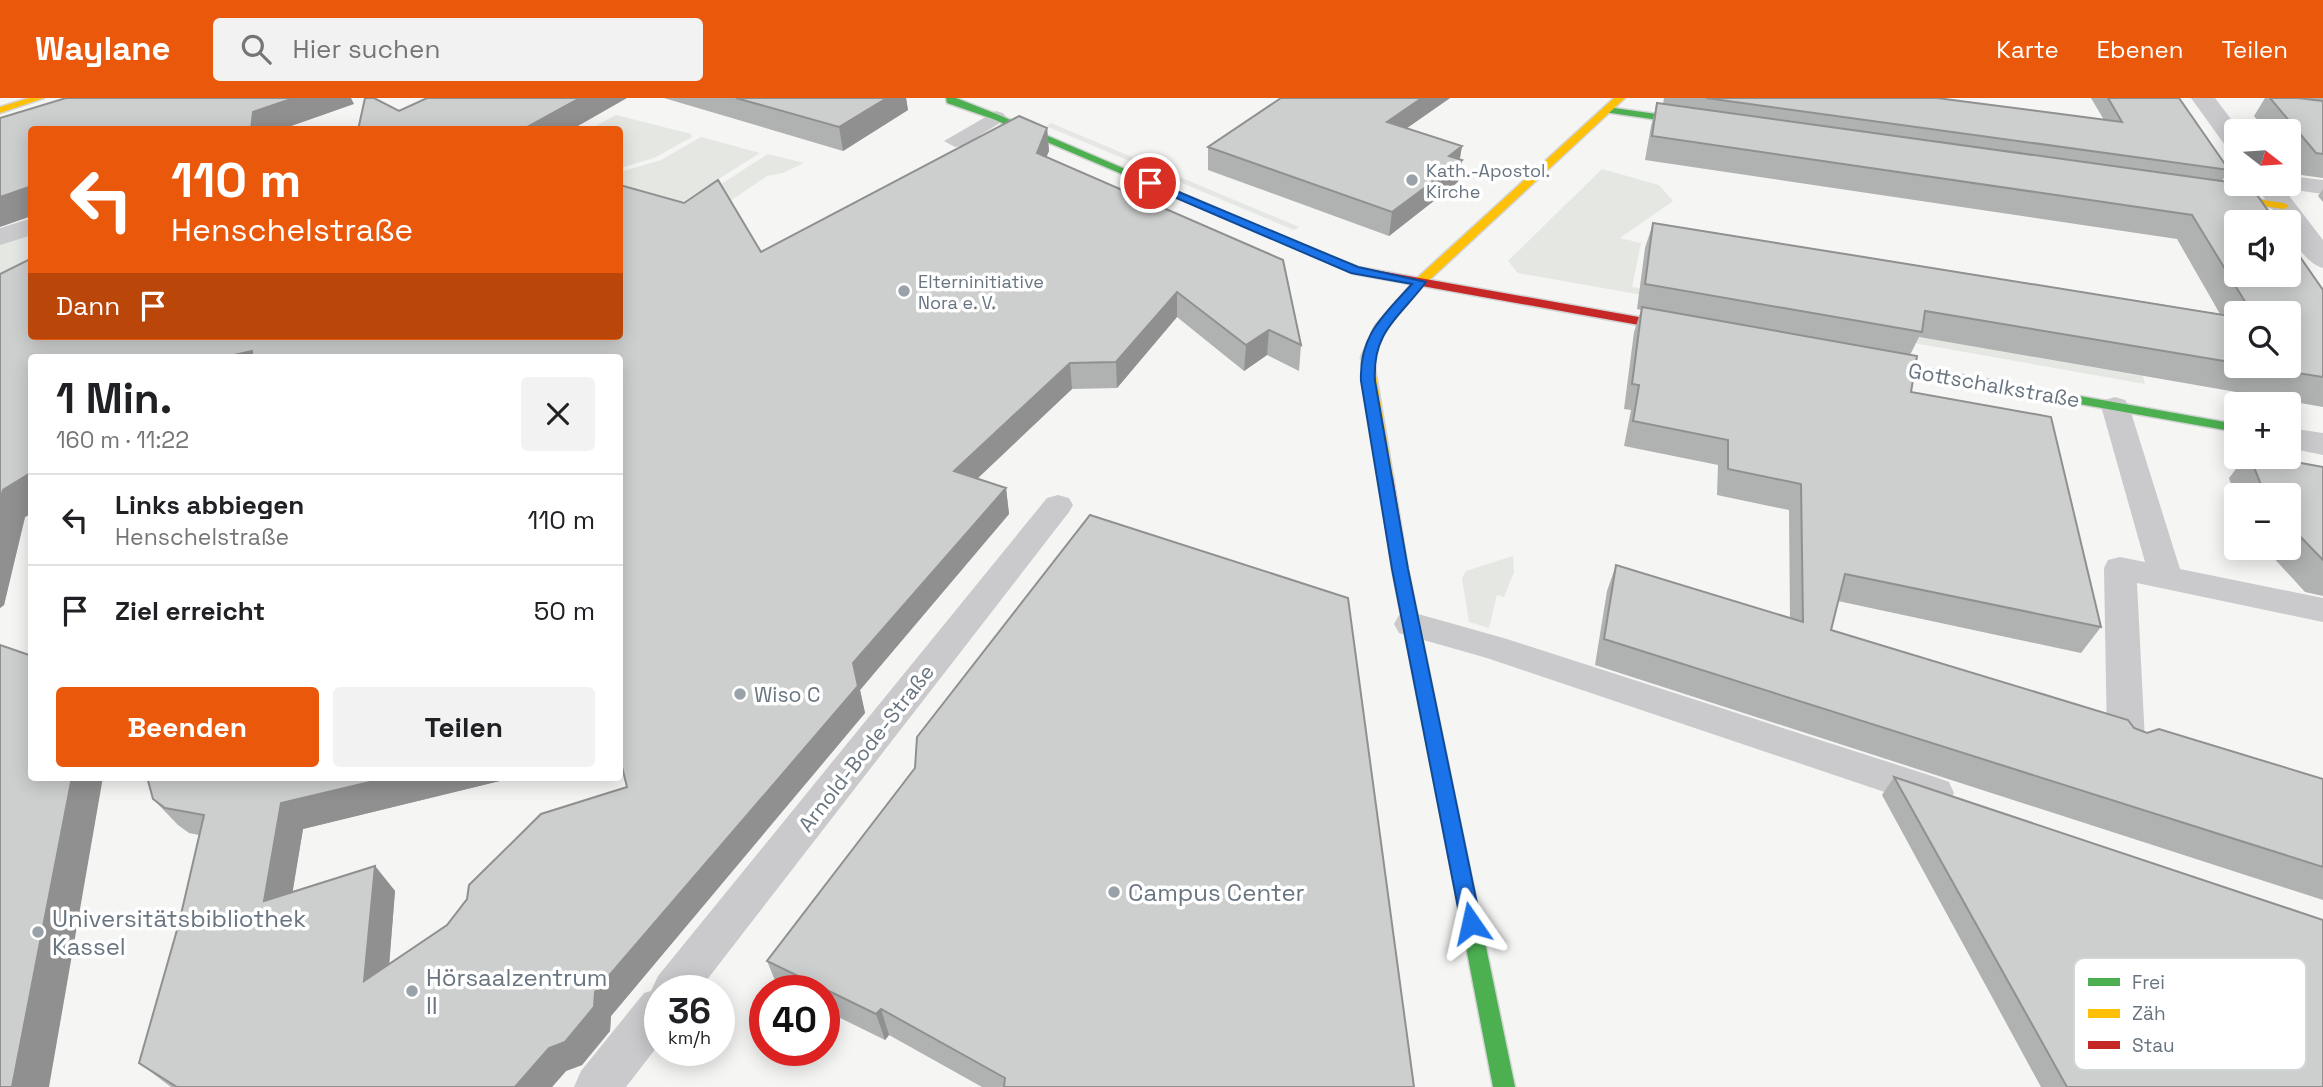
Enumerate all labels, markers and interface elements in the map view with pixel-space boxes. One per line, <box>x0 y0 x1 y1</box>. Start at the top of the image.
search box <box>213 18 703 81</box>
text: Waylane <box>35 28 171 70</box>
icon: search <box>237 30 275 68</box>
text: Hier suchen <box>293 32 440 66</box>
text: Karte <box>1996 34 2059 65</box>
text: Ebenen <box>2097 34 2183 65</box>
text: Teilen <box>2221 34 2288 65</box>
north arrow <box>2224 119 2301 196</box>
map controls <box>2224 119 2301 560</box>
text: 110 m <box>171 149 301 211</box>
pin <box>1120 153 1180 213</box>
icon: left <box>56 154 147 245</box>
place label: Kath.-Apostol. Kirche <box>1426 159 1550 203</box>
icon: arrive <box>1131 164 1169 202</box>
marker: Kath.-Apostol. Kirche <box>1404 172 1420 188</box>
text: Henschelstraße <box>171 210 413 250</box>
button: sound <box>2224 210 2301 287</box>
place label: Elterninitiative Nora e. V. <box>918 270 1044 314</box>
marker: Elterninitiative Nora e. V. <box>896 283 912 299</box>
icon: arrive <box>134 287 172 325</box>
text: Dann <box>56 289 120 323</box>
button: search <box>2224 301 2301 378</box>
street label: Gottschalkstraße <box>1906 357 2082 413</box>
text: 1 Min. <box>56 372 172 425</box>
button: close <box>521 377 595 451</box>
button: + <box>2224 392 2301 469</box>
text: 160 m · 11:22 <box>56 425 189 455</box>
button: − <box>2224 483 2301 560</box>
text: Links abbiegen <box>115 488 304 522</box>
icon: left <box>56 501 94 539</box>
text: 110 m <box>528 503 595 537</box>
text: Henschelstraße <box>115 522 289 552</box>
icon: arrive <box>56 592 94 630</box>
text: Ziel erreicht <box>115 594 265 628</box>
text: 50 m <box>534 594 595 628</box>
street label: Arnold-Bode-Straße <box>792 659 940 837</box>
place label: Wiso C <box>754 681 820 708</box>
marker: Wiso C <box>732 686 748 702</box>
button: Beenden <box>56 687 319 767</box>
button: Teilen <box>333 687 595 767</box>
place label: Campus Center <box>1128 877 1305 908</box>
marker: Campus Center <box>1106 884 1122 900</box>
position arrow <box>1434 886 1508 960</box>
place label: Universitätsbibliothek Kassel <box>52 903 306 962</box>
marker: Universitätsbibliothek Kassel <box>30 924 46 940</box>
legend <box>2074 958 2306 1070</box>
place label: Hörsaalzentrum II <box>426 962 607 1021</box>
text: Frei <box>2132 970 2165 995</box>
speed limit sign: 40 <box>749 975 840 1066</box>
marker: Hörsaalzentrum II <box>404 983 420 999</box>
text: 36 <box>668 989 711 1033</box>
text: Zäh <box>2132 1001 2166 1026</box>
text: km/h <box>668 1026 711 1049</box>
text: Stau <box>2132 1033 2175 1058</box>

